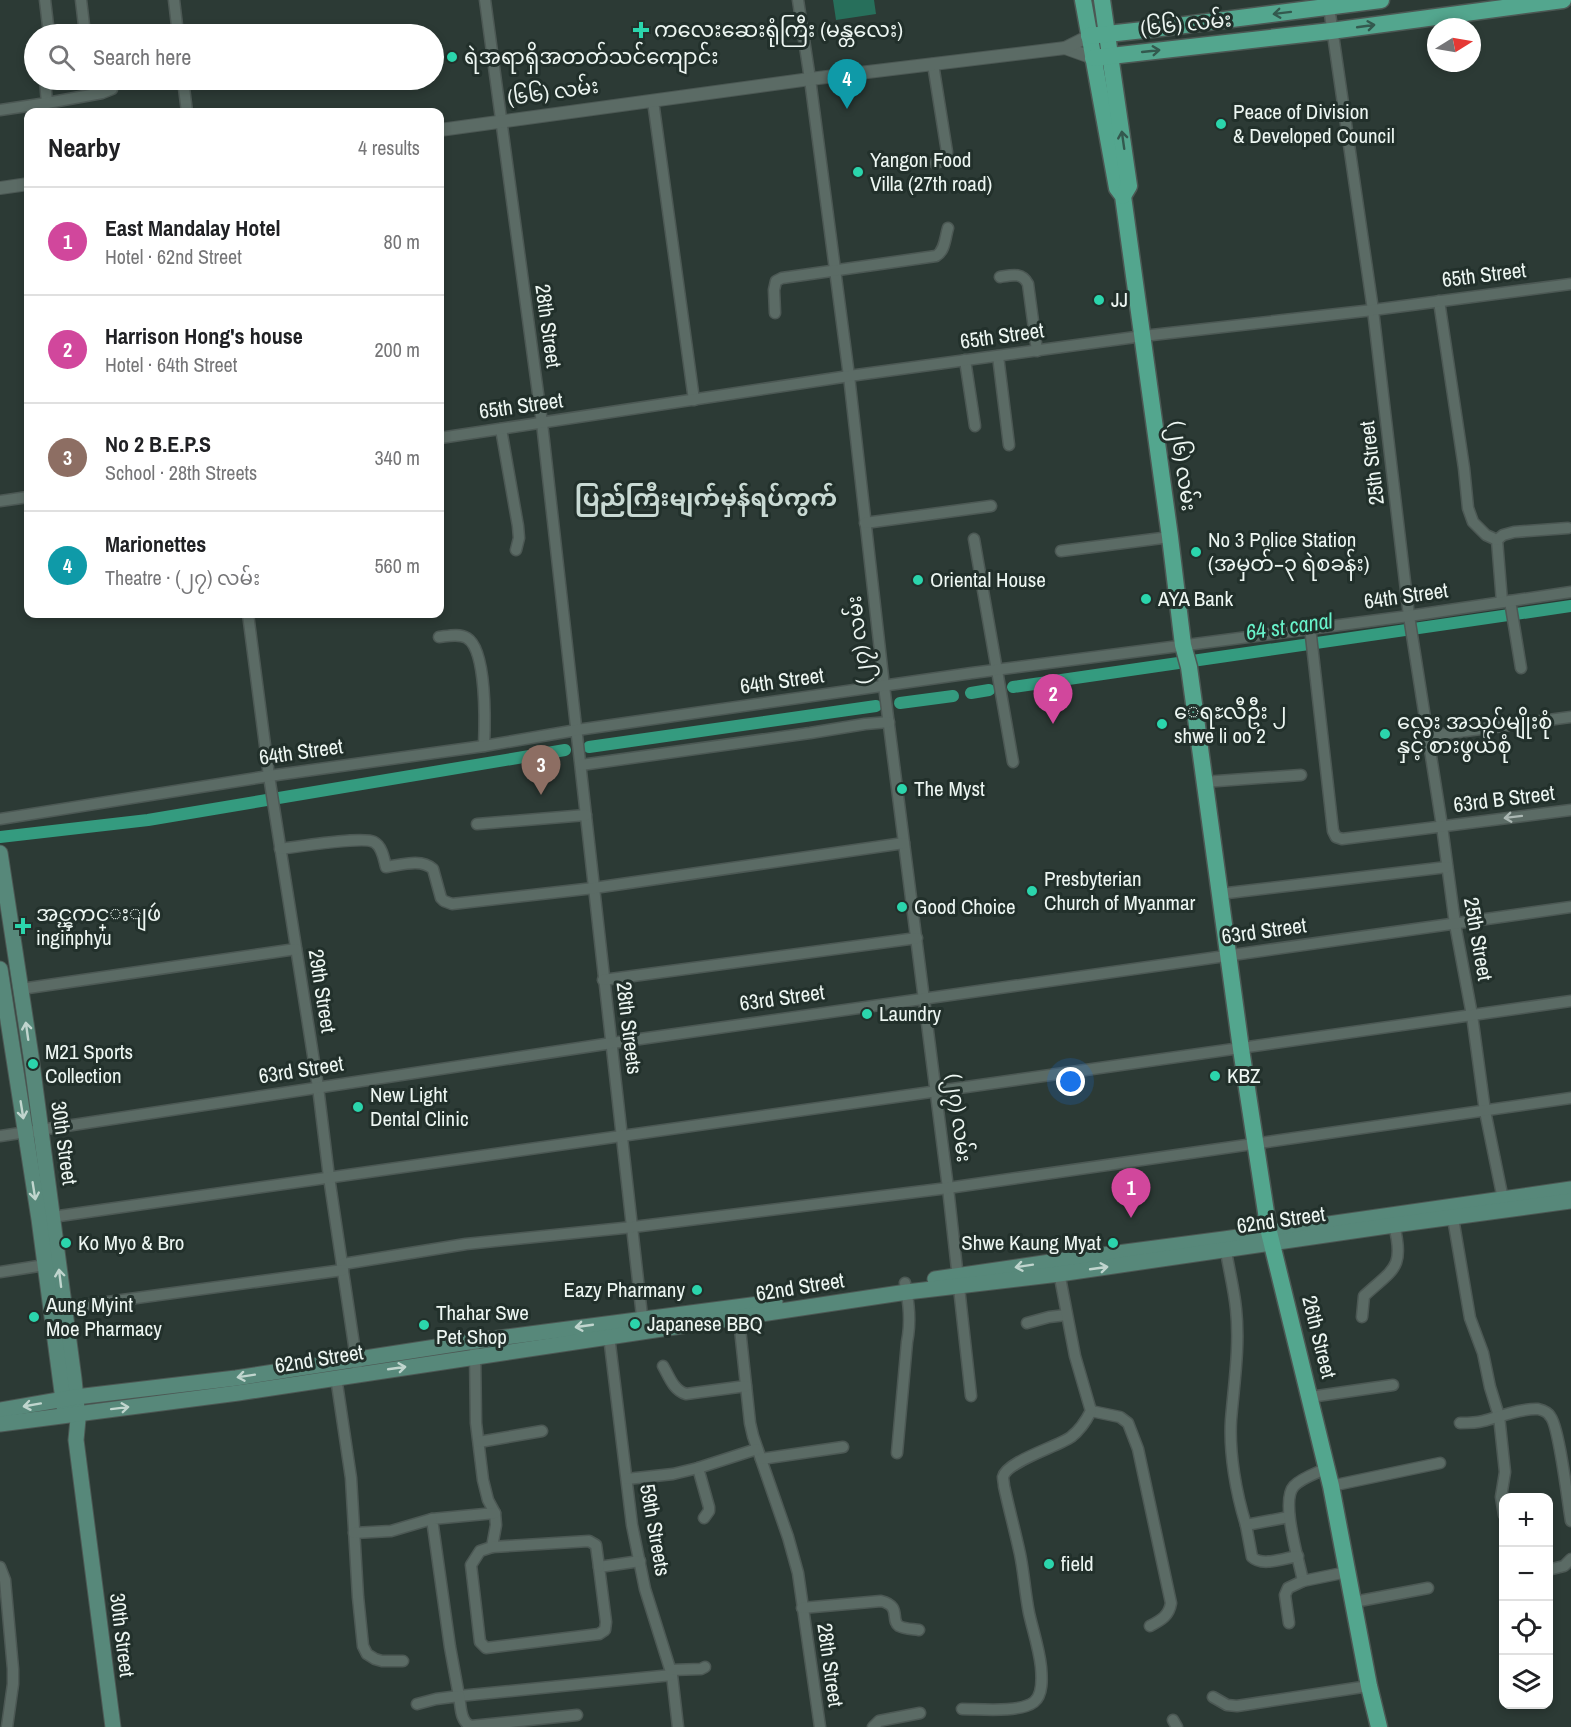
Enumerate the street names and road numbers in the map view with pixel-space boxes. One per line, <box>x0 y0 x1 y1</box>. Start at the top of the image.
street label: (၆၆) လမ်း <box>1139 3 1233 43</box>
street label: (၆၆) လမ်း <box>505 70 600 112</box>
street label: 65th Street <box>1440 255 1528 294</box>
street label: 28th Street <box>528 282 569 370</box>
street label: 65th Street <box>958 315 1046 356</box>
street label: 65th Street <box>477 385 565 426</box>
street label: (၂၆) လမ်း <box>1160 419 1205 513</box>
street label: 25th Street <box>1352 419 1391 507</box>
street label: 64th Street <box>1362 575 1450 616</box>
street label: (၂၇) လမ်း <box>838 594 881 686</box>
street label: 64th Street <box>738 660 826 701</box>
street label: 64th Street <box>257 731 345 772</box>
street label: 63rd B Street <box>1452 778 1556 819</box>
street label: 25th Street <box>1457 895 1500 983</box>
street label: 63rd Street <box>1220 910 1308 951</box>
street label: 29th Street <box>302 947 343 1035</box>
street label: 63rd Street <box>738 977 826 1018</box>
street label: 28th Streets <box>609 980 650 1076</box>
street label: 63rd Street <box>257 1048 345 1090</box>
street label: (၂၇) လမ်း <box>937 1072 980 1164</box>
street label: 30th Street <box>44 1099 85 1187</box>
street label: 62nd Street <box>1235 1199 1327 1240</box>
street label: 62nd Street <box>754 1265 846 1308</box>
street label: 26th Street <box>1295 1292 1344 1381</box>
street label: 62nd Street <box>273 1337 365 1380</box>
street label: 59th Streets <box>633 1482 678 1578</box>
street label: 30th Street <box>103 1591 142 1679</box>
street label: 28th Street <box>810 1621 851 1709</box>

